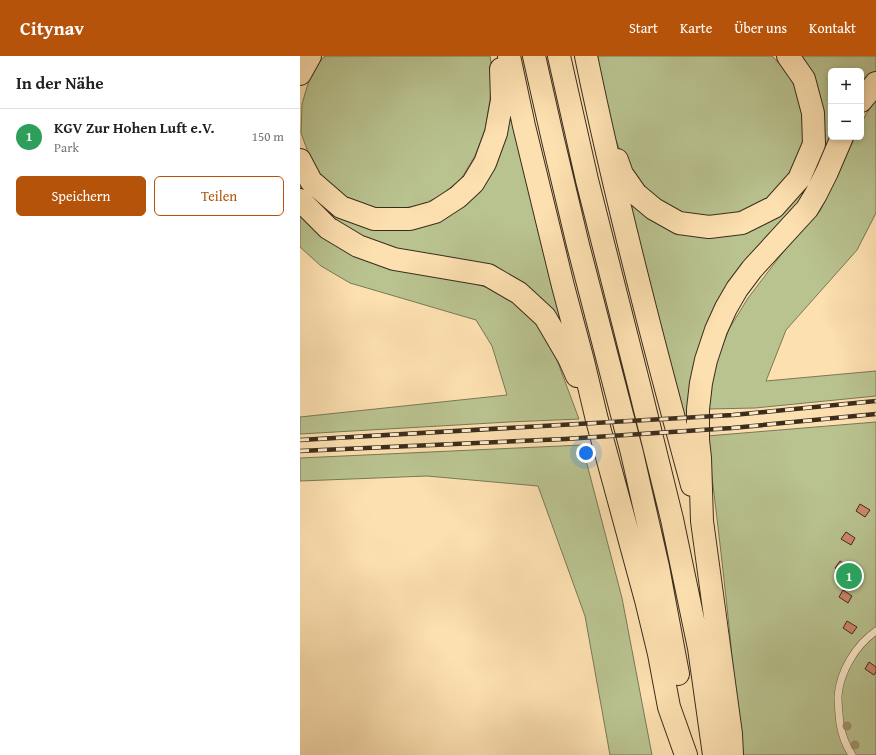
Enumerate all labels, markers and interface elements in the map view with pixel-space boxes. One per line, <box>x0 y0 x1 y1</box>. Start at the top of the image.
text: Citynav <box>20 14 84 42</box>
text: Start <box>629 18 658 38</box>
text: Karte <box>680 18 712 38</box>
text: Über uns <box>734 18 787 38</box>
text: Kontakt <box>809 18 856 38</box>
map controls <box>828 68 864 140</box>
button: + <box>828 68 864 104</box>
text: In der Nähe <box>16 70 104 95</box>
button: − <box>828 104 864 140</box>
text: KGV Zur Hohen Luft e.V. <box>54 117 214 138</box>
text: 1 <box>26 127 32 146</box>
text: 150 m <box>252 127 284 146</box>
text: Park <box>54 138 79 157</box>
button: Speichern <box>16 176 146 216</box>
button: Teilen <box>154 176 284 216</box>
your location <box>576 443 596 463</box>
pin: 1 <box>836 561 862 591</box>

